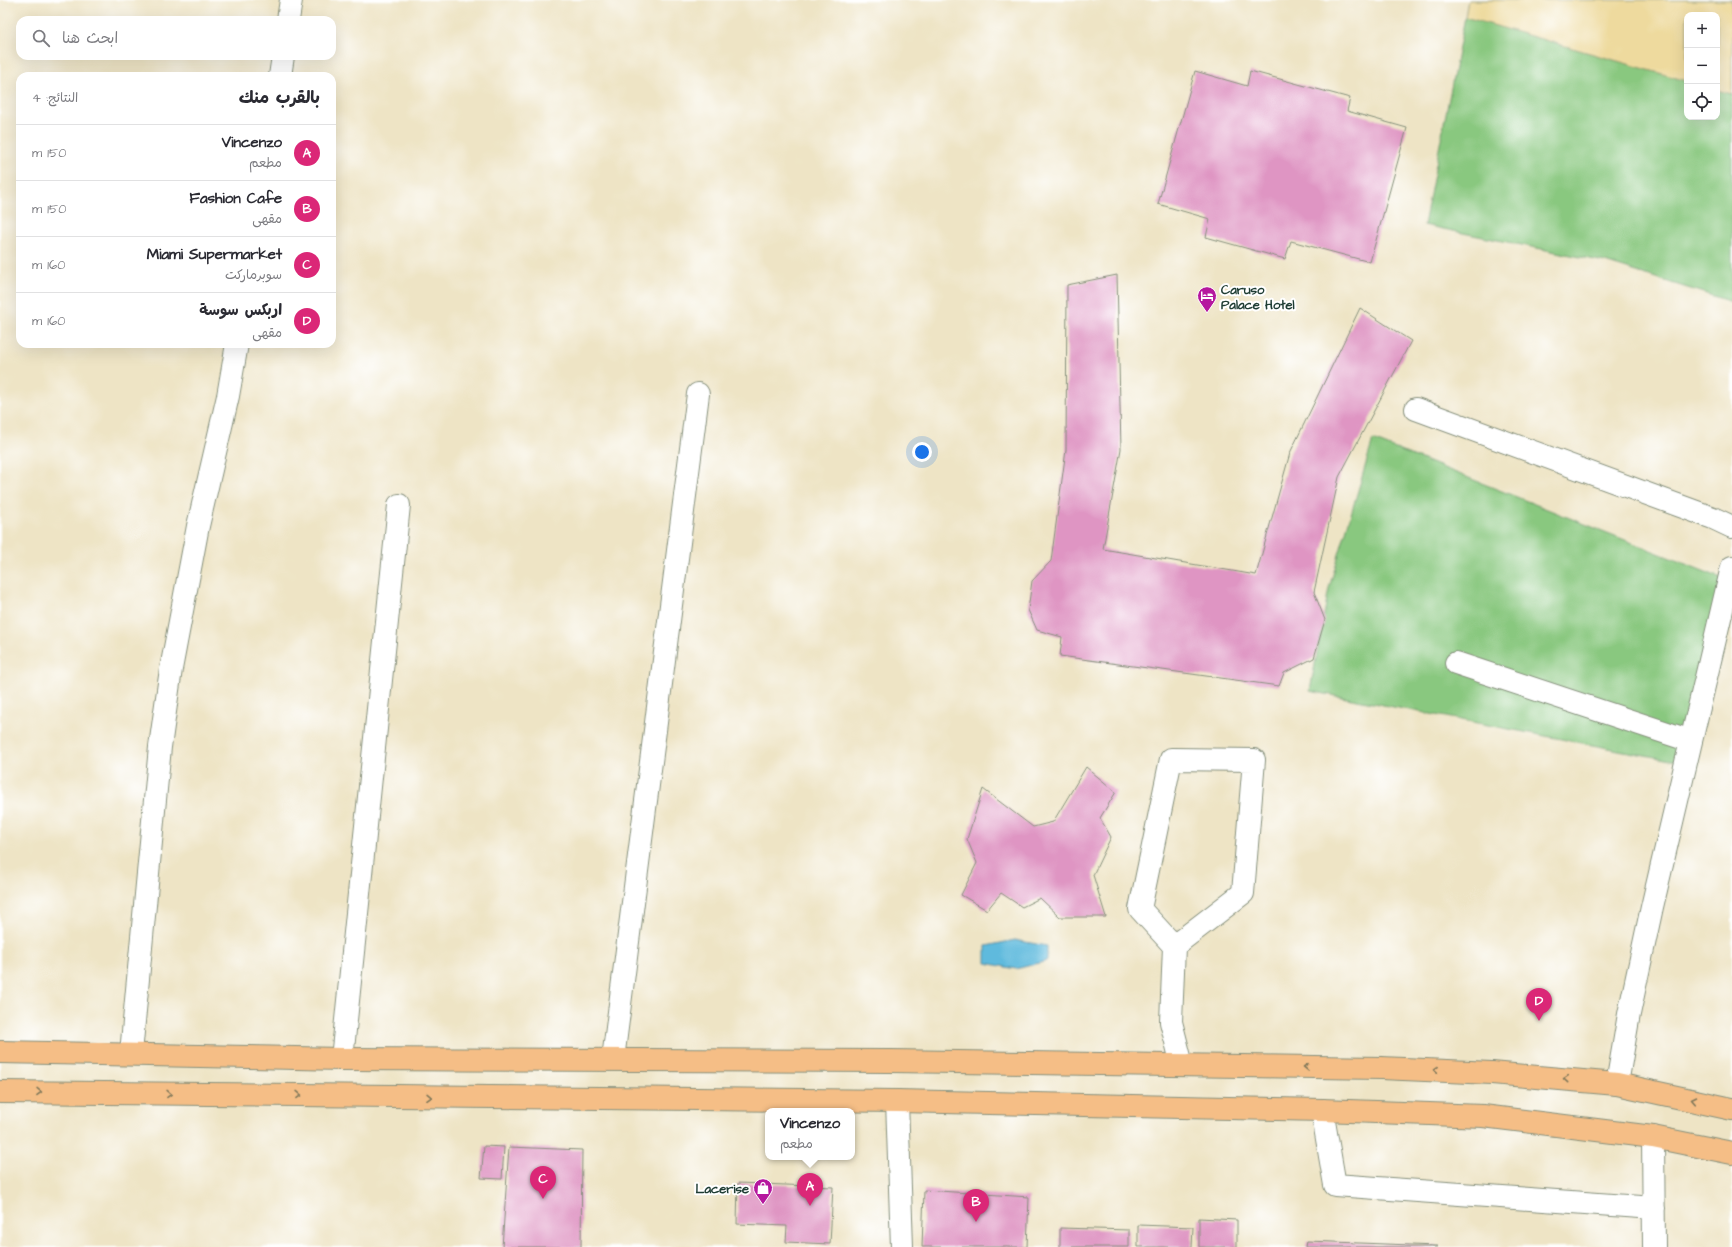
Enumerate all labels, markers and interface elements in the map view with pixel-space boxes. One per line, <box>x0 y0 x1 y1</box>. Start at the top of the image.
map controls <box>1684 12 1720 120</box>
button: + <box>1684 12 1720 48</box>
search box <box>16 16 336 60</box>
icon: search <box>30 27 52 49</box>
text: ابحث هنا <box>62 28 118 49</box>
button: − <box>1684 48 1720 84</box>
button: locate <box>1684 84 1720 120</box>
text: بالقرب منك <box>239 86 320 110</box>
text: النتائج: 4 <box>32 89 78 107</box>
text: Vincenzo <box>222 132 282 153</box>
text: 150 m <box>32 144 66 162</box>
text: A <box>303 144 311 162</box>
text: مطعم <box>249 154 282 172</box>
text: Fashion Cafe <box>190 188 282 209</box>
text: 150 m <box>32 200 66 218</box>
text: B <box>302 200 312 218</box>
text: مقهى <box>252 210 282 228</box>
text: Miami Supermarket <box>147 244 282 265</box>
text: 160 m <box>32 256 65 274</box>
text: C <box>302 256 312 274</box>
text: سوبرماركت <box>225 266 282 284</box>
place label: Caruso Palace Hotel <box>1221 281 1295 314</box>
hotel icon: Caruso Palace Hotel <box>1196 285 1218 313</box>
text: اربكس سوسة <box>199 300 282 321</box>
text: 160 m <box>32 312 65 330</box>
text: D <box>303 312 311 330</box>
text: مقهى <box>252 324 282 342</box>
your location <box>912 442 932 462</box>
pin: D <box>1526 988 1552 1021</box>
one-way arrow <box>1303 1063 1309 1071</box>
one-way arrow <box>1433 1066 1439 1075</box>
one-way arrow <box>1563 1075 1569 1084</box>
one-way arrow <box>36 1088 42 1097</box>
one-way arrow <box>166 1090 172 1098</box>
one-way arrow <box>296 1091 302 1099</box>
one-way arrow <box>426 1092 432 1101</box>
one-way arrow <box>1691 1097 1697 1105</box>
popup <box>765 1108 855 1160</box>
text: Vincenzo <box>780 1113 840 1134</box>
text: مطعم <box>780 1135 813 1153</box>
pin: C <box>530 1166 556 1199</box>
pin: A <box>797 1173 823 1206</box>
shop icon: Lacerise <box>752 1177 774 1205</box>
place label: Lacerise <box>695 1180 749 1198</box>
pin: B <box>963 1189 989 1222</box>

